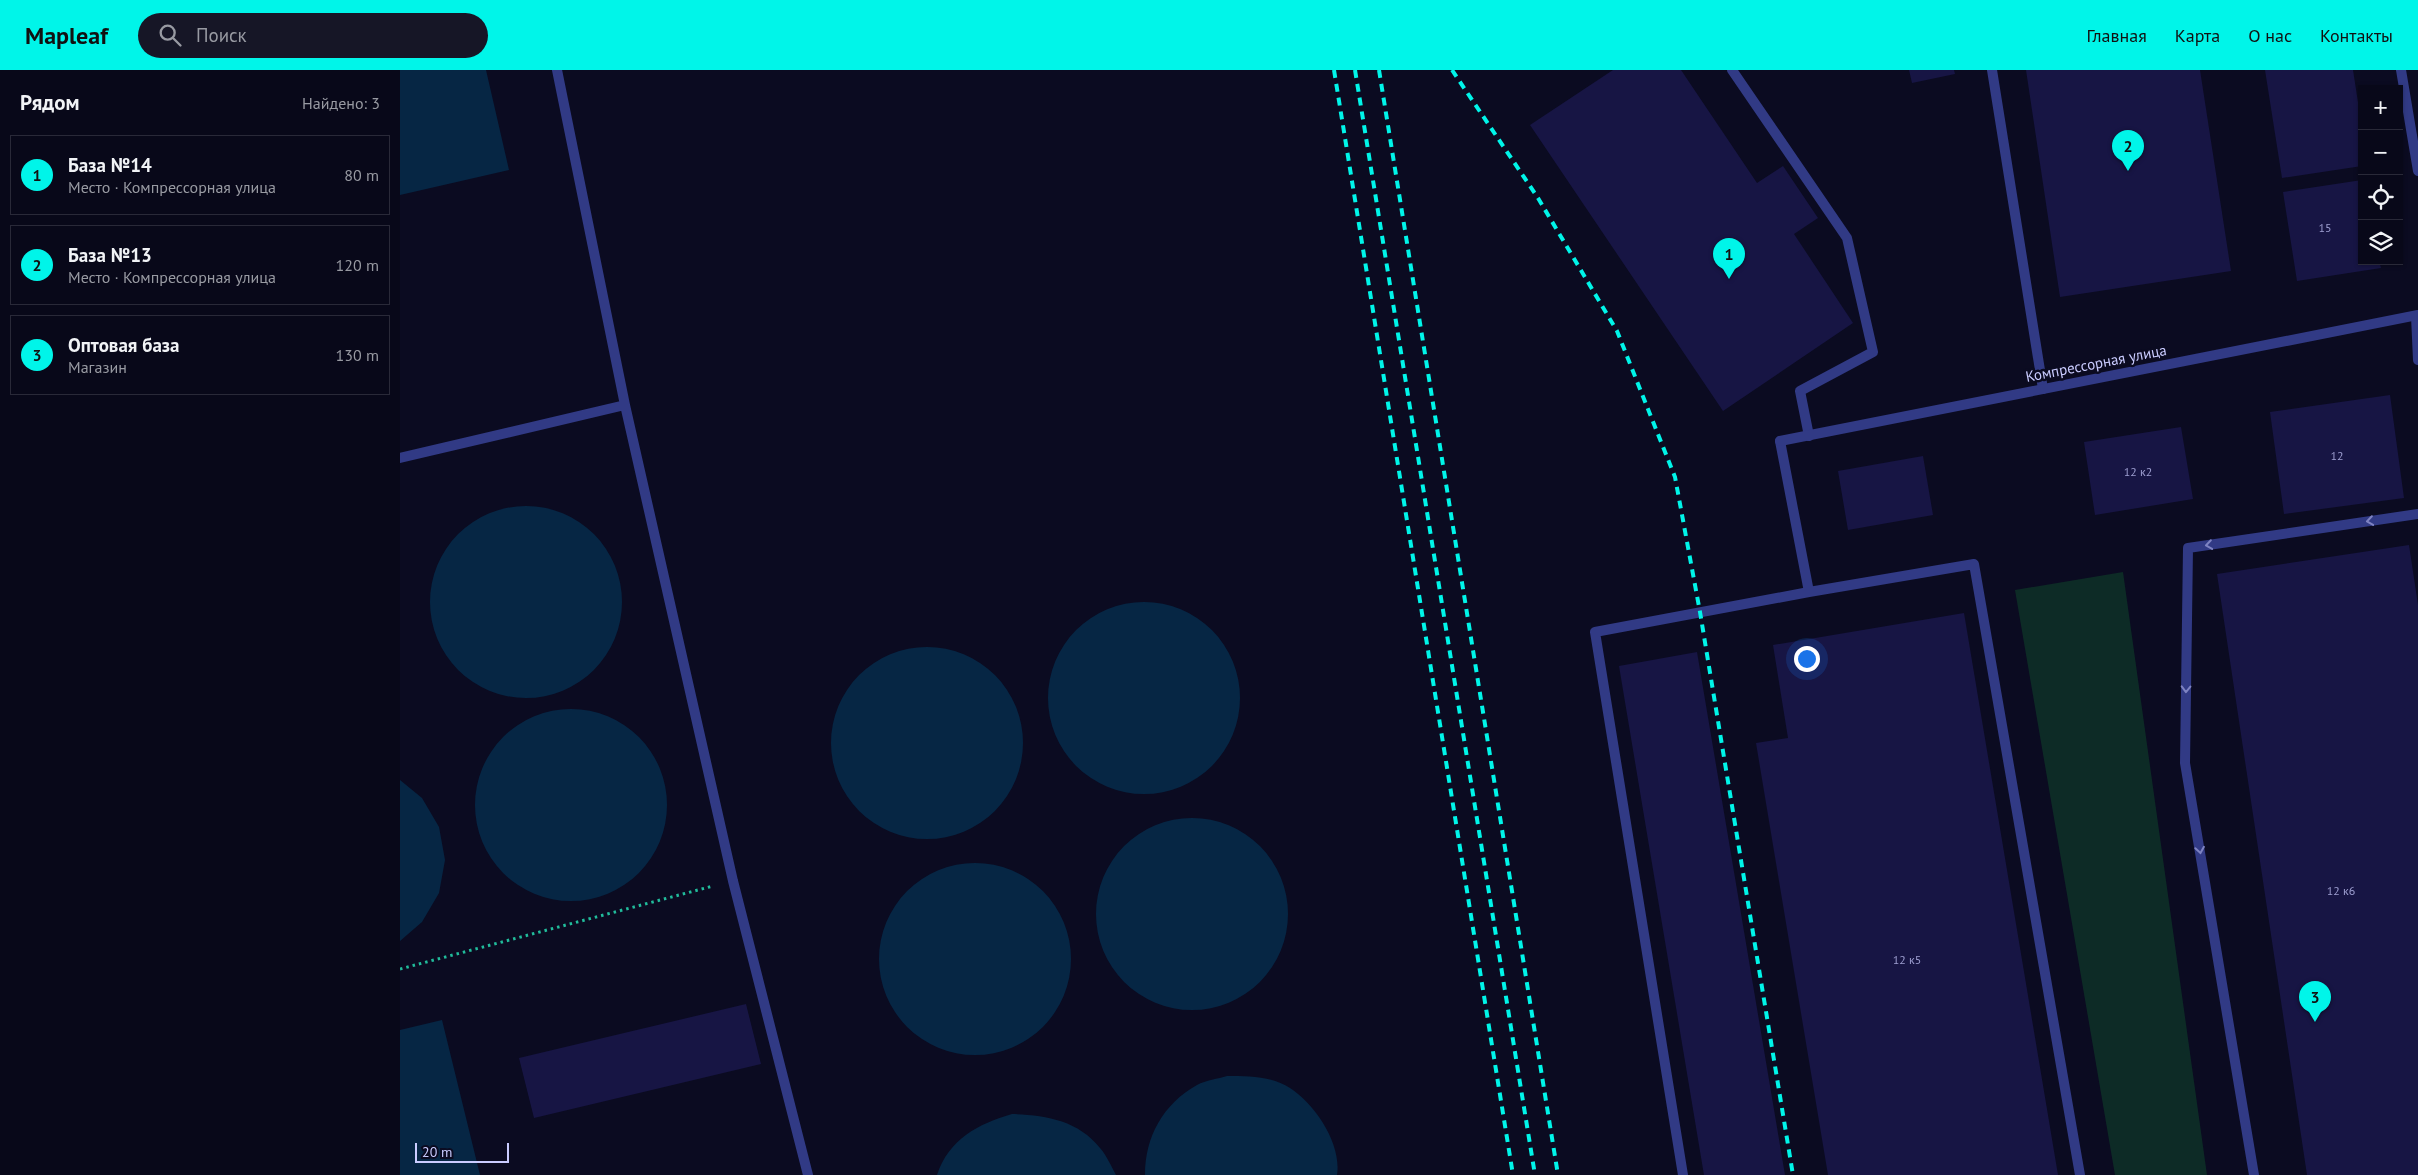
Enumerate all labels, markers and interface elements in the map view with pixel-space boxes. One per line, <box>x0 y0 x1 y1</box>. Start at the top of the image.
search box <box>138 13 488 58</box>
text: Mapleaf <box>25 20 108 51</box>
icon: search <box>156 21 184 49</box>
text: Поиск <box>196 23 247 47</box>
text: Главная <box>2086 24 2147 47</box>
text: Карта <box>2175 24 2220 47</box>
text: О нас <box>2248 24 2292 47</box>
text: Контакты <box>2320 24 2393 47</box>
map controls <box>2358 85 2403 265</box>
button: + <box>2358 85 2403 130</box>
text: Рядом <box>20 89 79 116</box>
text: Найдено: 3 <box>302 93 380 113</box>
pin: 2 <box>2112 130 2144 171</box>
button: − <box>2358 130 2403 175</box>
text: База №14 <box>68 153 152 177</box>
text: 1 <box>32 165 42 185</box>
text: 80 m <box>344 165 379 185</box>
button: locate <box>2358 175 2403 220</box>
text: Место · Компрессорная улица <box>68 177 276 197</box>
house number: 15 <box>2318 220 2332 235</box>
button: layers <box>2358 220 2403 265</box>
pin: 1 <box>1713 238 1745 279</box>
text: База №13 <box>68 243 152 267</box>
text: 2 <box>32 255 42 275</box>
text: 120 m <box>336 255 379 275</box>
text: Место · Компрессорная улица <box>68 267 276 287</box>
text: Оптовая база <box>68 333 179 357</box>
street label: Компрессорная улица <box>2024 340 2168 386</box>
text: 3 <box>32 345 42 365</box>
text: 130 m <box>336 345 379 365</box>
text: Магазин <box>68 357 127 377</box>
house number: 12 <box>2330 448 2344 463</box>
house number: 12 к2 <box>2124 464 2152 479</box>
one-way arrow <box>2365 515 2374 525</box>
one-way arrow <box>2205 539 2213 549</box>
your location <box>1794 646 1820 672</box>
one-way arrow <box>2181 686 2191 693</box>
one-way arrow <box>2194 846 2204 855</box>
house number: 12 к6 <box>2327 883 2355 898</box>
house number: 12 к5 <box>1893 952 1921 967</box>
pin: 3 <box>2299 981 2331 1022</box>
scale bar <box>415 1140 509 1163</box>
text: 20 m <box>422 1143 452 1161</box>

